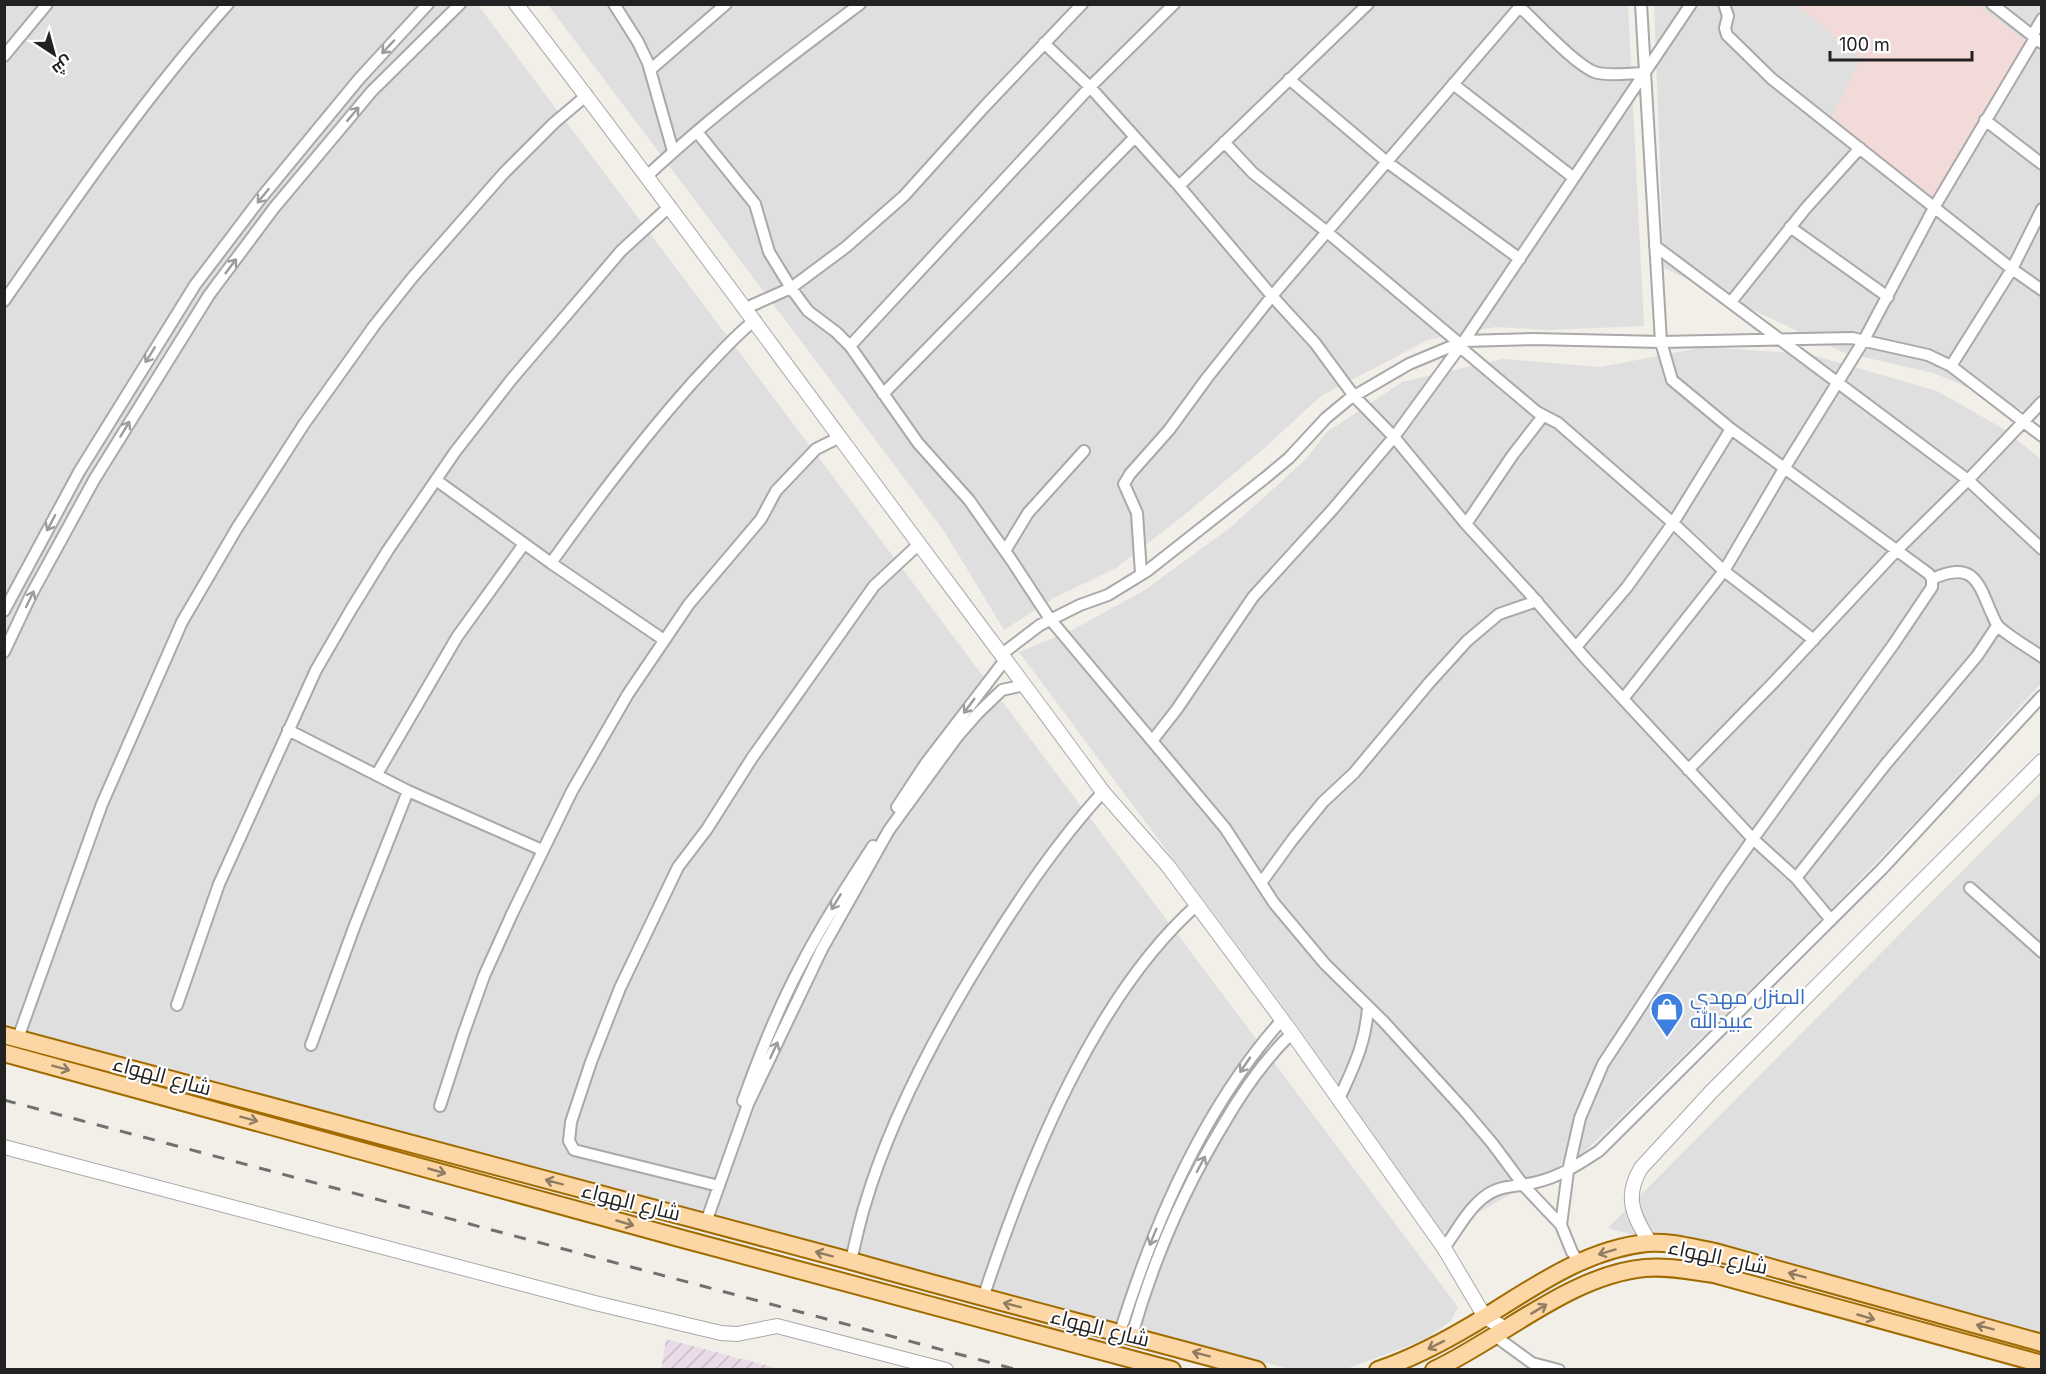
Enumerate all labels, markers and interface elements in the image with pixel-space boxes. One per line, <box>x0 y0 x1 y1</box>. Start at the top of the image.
north arrow <box>24 24 84 84</box>
scale bar <box>1830 24 1972 62</box>
text: 100 m <box>1839 34 1890 55</box>
one-way arrow <box>381 39 395 54</box>
text: ش <box>49 52 77 80</box>
one-way arrow <box>346 107 360 122</box>
one-way arrow <box>256 188 269 204</box>
one-way arrow <box>225 258 237 274</box>
one-way arrow <box>143 346 155 363</box>
one-way arrow <box>119 421 131 438</box>
one-way arrow <box>45 514 57 531</box>
one-way arrow <box>24 591 36 609</box>
one-way arrow <box>963 698 976 714</box>
one-way arrow <box>830 893 842 910</box>
place label: المنزل مهدي عبيدالله <box>1690 984 1805 1033</box>
shop icon: المنزل مهدي عبيدالله <box>1649 991 1685 1038</box>
one-way arrow <box>768 1042 780 1060</box>
street label: شارع الهواء <box>110 1050 214 1103</box>
one-way arrow <box>1239 1057 1251 1073</box>
one-way arrow <box>51 1063 70 1075</box>
one-way arrow <box>239 1114 258 1126</box>
one-way arrow <box>1196 1156 1207 1174</box>
one-way arrow <box>427 1165 446 1177</box>
one-way arrow <box>545 1176 564 1188</box>
street label: شارع الهواء <box>579 1177 683 1228</box>
one-way arrow <box>615 1218 634 1229</box>
one-way arrow <box>1147 1227 1158 1246</box>
street label: شارع الهواء <box>1666 1234 1770 1281</box>
one-way arrow <box>815 1247 834 1259</box>
one-way arrow <box>1598 1247 1617 1258</box>
one-way arrow <box>1788 1269 1807 1280</box>
one-way arrow <box>1003 1299 1022 1311</box>
street label: شارع الهواء <box>1048 1303 1152 1354</box>
one-way arrow <box>1530 1303 1547 1315</box>
one-way arrow <box>1856 1312 1875 1323</box>
one-way arrow <box>1976 1321 1995 1332</box>
one-way arrow <box>1428 1340 1446 1351</box>
one-way arrow <box>1192 1348 1211 1359</box>

